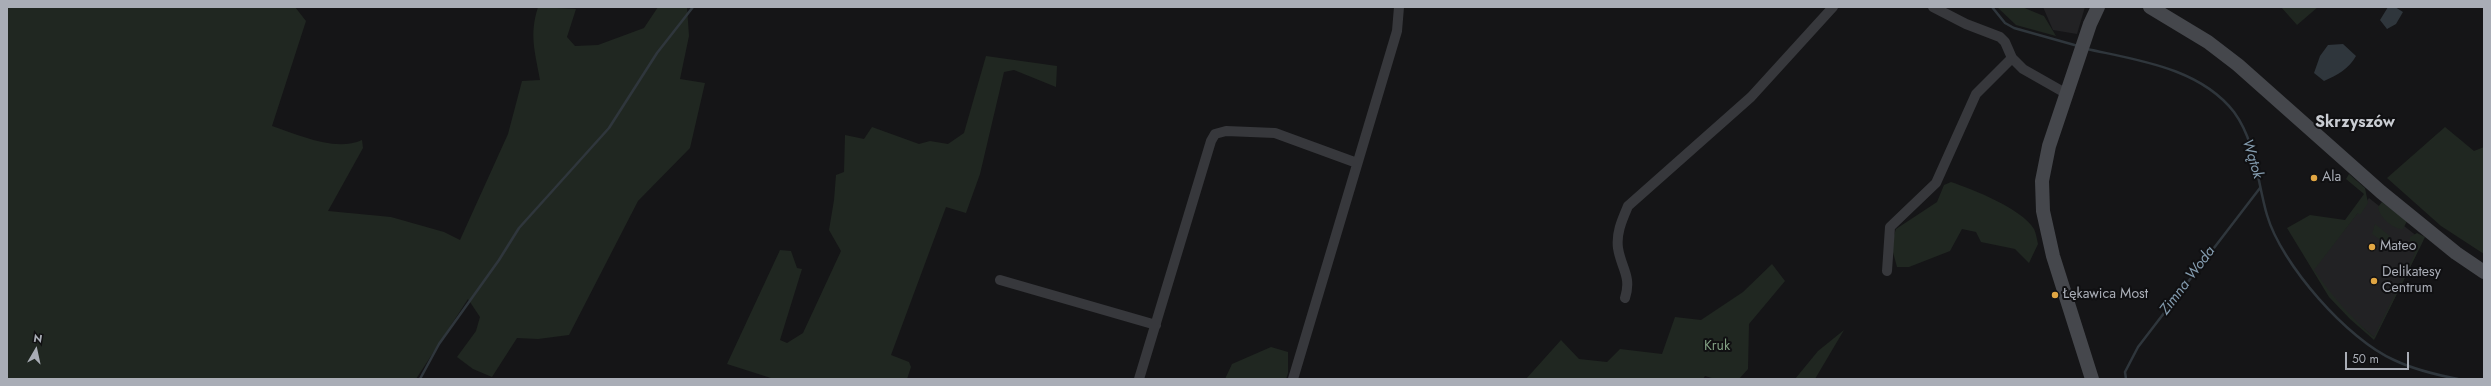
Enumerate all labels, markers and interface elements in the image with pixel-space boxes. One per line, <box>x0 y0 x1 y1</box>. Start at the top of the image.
district label: Skrzyszów <box>2315 113 2395 133</box>
water label: Wątok <box>2237 137 2267 181</box>
place label: Ala <box>2322 170 2341 186</box>
marker: Ala <box>2309 173 2319 183</box>
place label: Mateo <box>2380 239 2416 255</box>
marker: Mateo <box>2367 242 2377 252</box>
water label: Zimna Woda <box>2156 243 2220 319</box>
place label: Delikatesy Centrum <box>2382 265 2441 298</box>
marker: Delikatesy Centrum <box>2369 276 2379 286</box>
place label: Łękawica Most <box>2063 287 2148 303</box>
marker: Łękawica Most <box>2050 290 2060 300</box>
north arrow <box>16 330 56 370</box>
text: N <box>32 330 43 347</box>
park label: Kruk <box>1704 339 1730 355</box>
scale bar <box>2347 344 2411 370</box>
text: 50 m <box>2352 350 2379 368</box>

